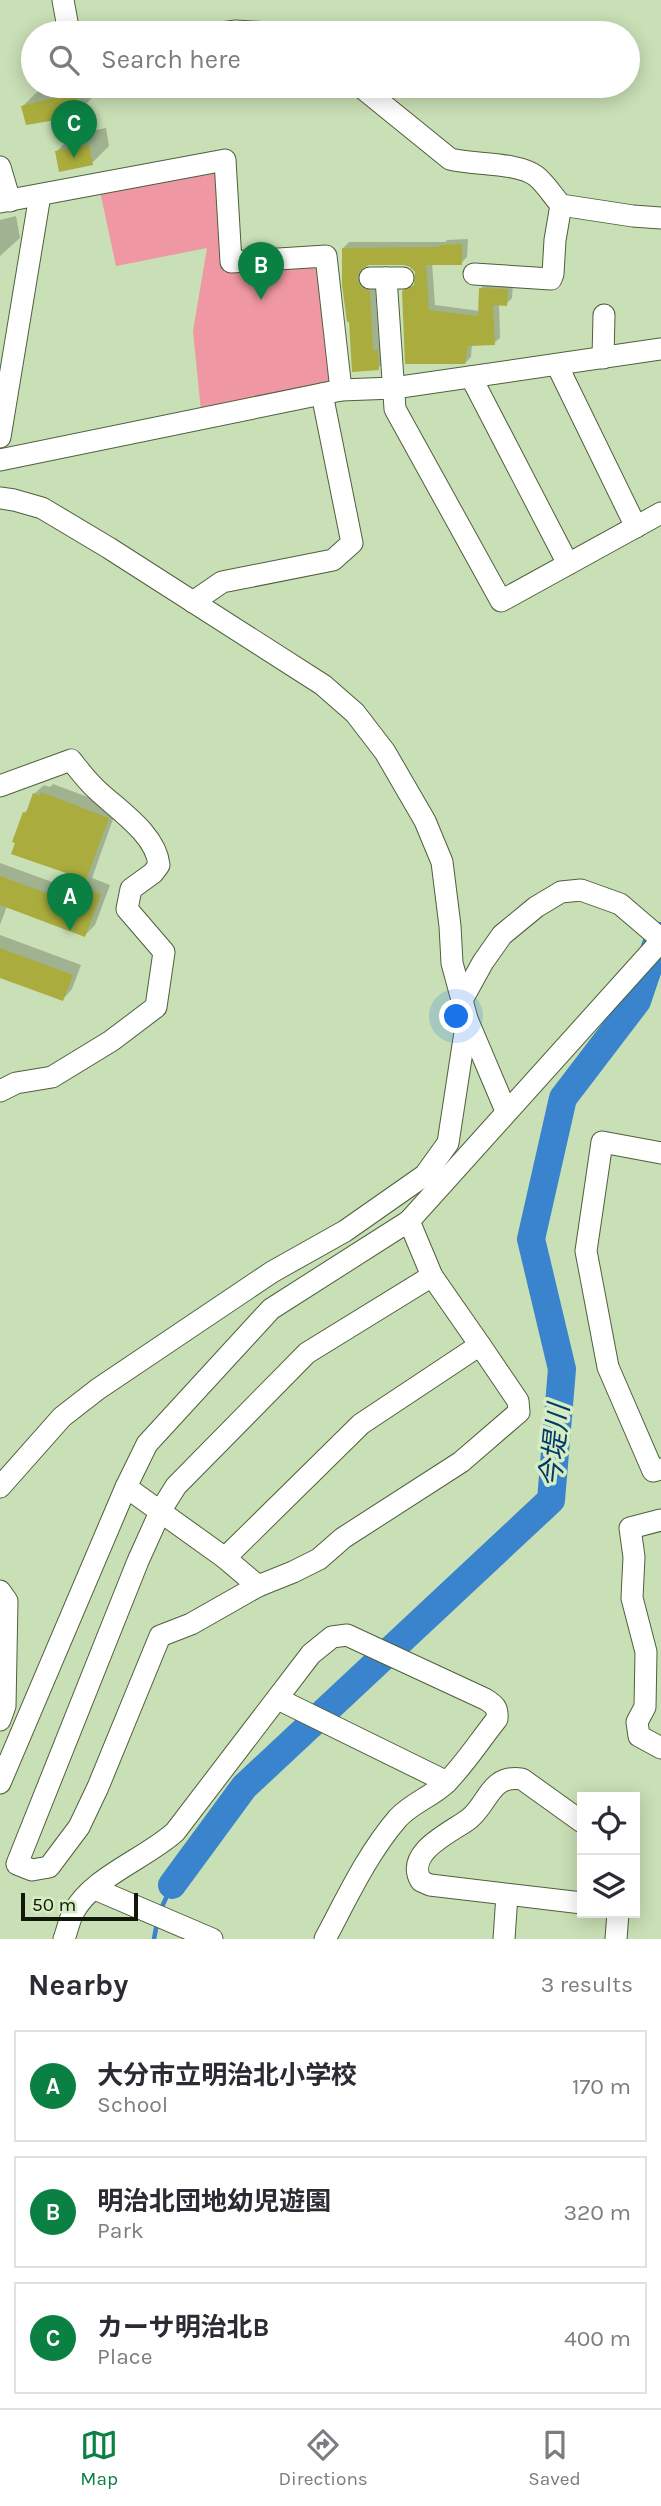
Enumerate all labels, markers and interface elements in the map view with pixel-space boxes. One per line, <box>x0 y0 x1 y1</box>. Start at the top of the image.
search box <box>21 21 640 98</box>
icon: search <box>45 41 83 79</box>
text: Search here <box>101 44 241 75</box>
pin: C <box>51 100 97 158</box>
pin: B <box>238 242 284 300</box>
pin: A <box>47 873 93 931</box>
your location <box>439 999 473 1033</box>
water label: 今堤川 <box>534 1400 576 1490</box>
map controls <box>577 1792 640 1918</box>
button: locate <box>577 1792 640 1855</box>
button: layers <box>577 1855 640 1918</box>
scale bar <box>21 1890 138 1922</box>
text: 50 m <box>32 1894 76 1916</box>
text: Nearby <box>28 1967 128 2003</box>
text: 3 results <box>541 1971 633 1998</box>
text: 大分市立明治北小学校 <box>97 2060 357 2091</box>
text: A <box>46 2073 60 2100</box>
text: 170 m <box>572 2073 631 2100</box>
text: School <box>97 2091 168 2118</box>
text: 明治北団地幼児遊園 <box>97 2186 331 2217</box>
text: B <box>46 2199 60 2226</box>
text: 320 m <box>563 2199 631 2226</box>
text: Park <box>97 2217 144 2244</box>
text: カーサ明治北B <box>97 2312 269 2343</box>
text: C <box>46 2325 60 2352</box>
text: 400 m <box>564 2325 631 2352</box>
text: Place <box>97 2343 153 2370</box>
tab: Map <box>80 2426 118 2490</box>
tab: Directions <box>279 2426 368 2490</box>
tab: Saved <box>528 2426 581 2490</box>

